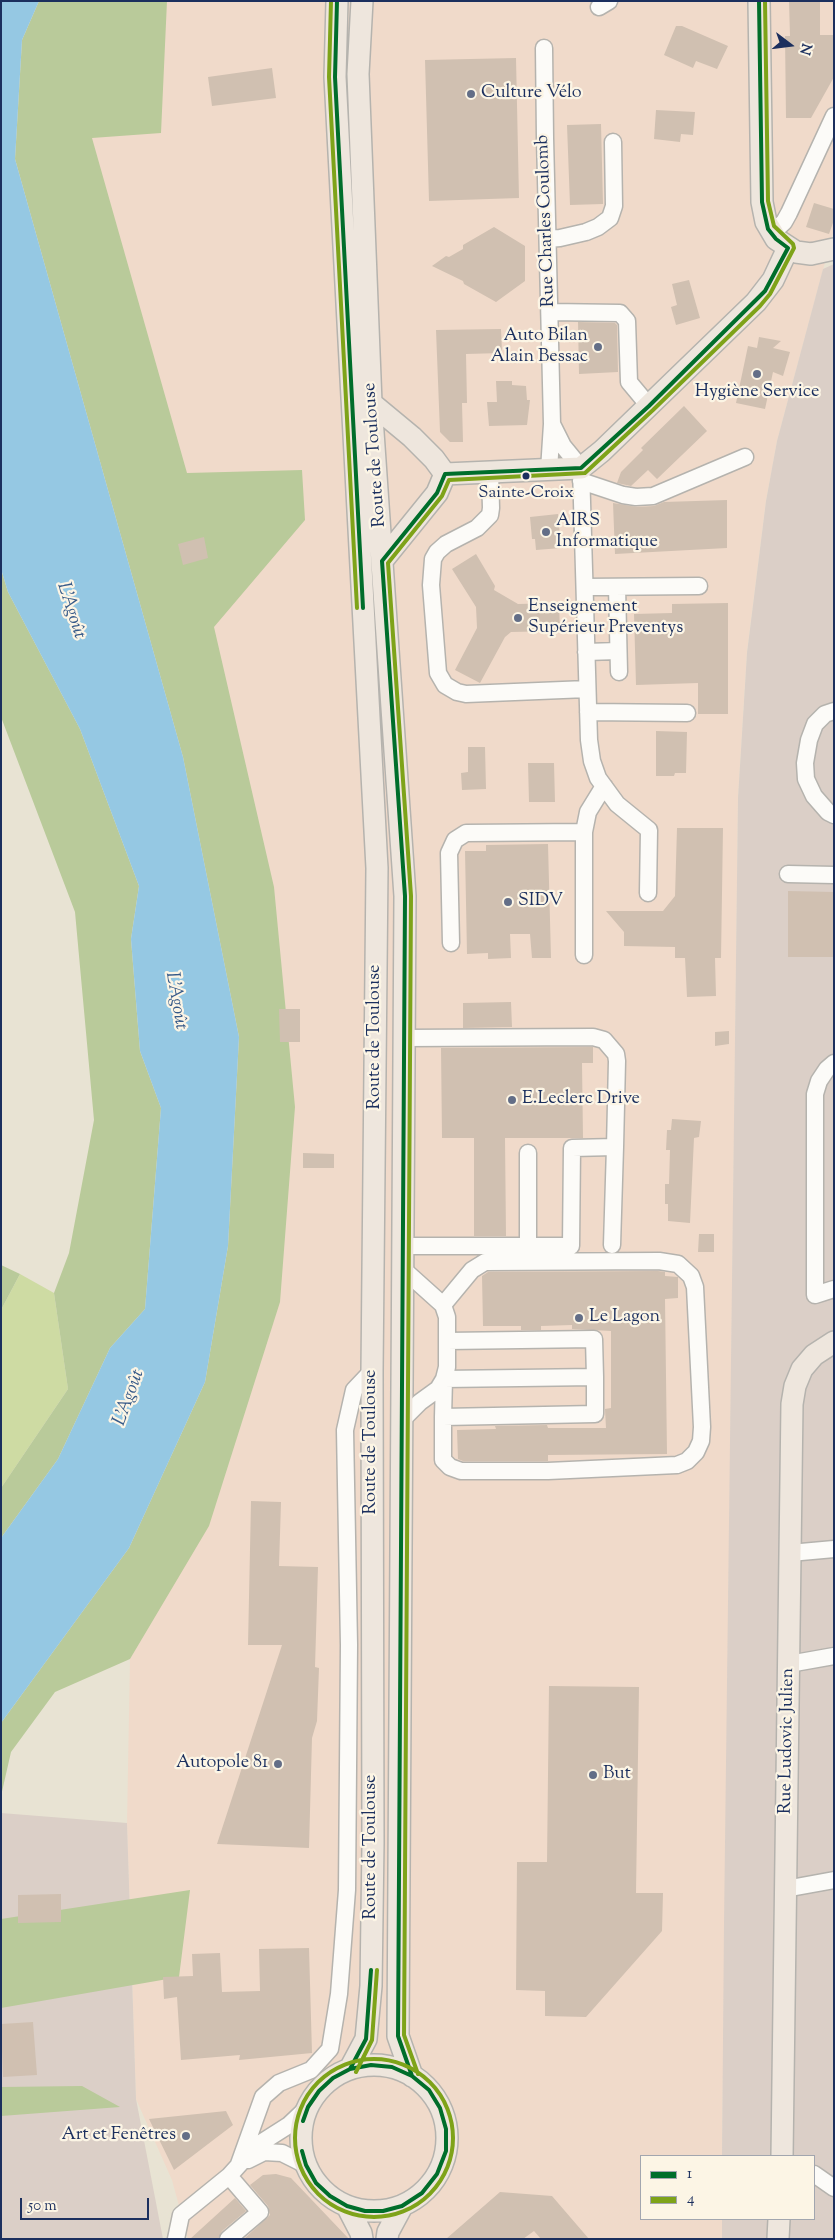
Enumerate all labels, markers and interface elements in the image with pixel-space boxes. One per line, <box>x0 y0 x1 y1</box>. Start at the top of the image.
north arrow <box>765 20 815 70</box>
text: N <box>793 41 816 57</box>
place label: Culture Vélo <box>481 83 582 105</box>
marker: Culture Vélo <box>465 88 477 100</box>
street label: Rue Charles Coulomb <box>533 134 561 308</box>
place label: Auto Bilan Alain Bessac <box>490 326 588 368</box>
marker: Auto Bilan Alain Bessac <box>592 341 604 353</box>
marker: Hygiène Service <box>751 368 763 380</box>
street label: Route de Toulouse <box>360 382 392 528</box>
place label: Hygiène Service <box>695 382 819 404</box>
marker: Sainte-Croix <box>521 471 531 481</box>
place label: Sainte-Croix <box>478 484 574 504</box>
place label: AIRS Informatique <box>556 511 658 554</box>
marker: AIRS Informatique <box>540 526 552 538</box>
water label: L'Agoût <box>50 580 90 642</box>
place label: Enseignement Supérieur Preventys <box>528 597 683 640</box>
marker: Enseignement Supérieur Preventys <box>512 612 524 624</box>
place label: SIDV <box>518 891 563 913</box>
marker: SIDV <box>502 896 514 908</box>
street label: Route de Toulouse <box>365 964 387 1110</box>
water label: L'Agoût <box>159 970 191 1032</box>
place label: E.Leclerc Drive <box>522 1089 640 1111</box>
marker: E.Leclerc Drive <box>506 1094 518 1106</box>
place label: Le Lagon <box>589 1307 660 1329</box>
marker: Le Lagon <box>573 1312 585 1324</box>
water label: L'Agoût <box>109 1367 151 1429</box>
street label: Route de Toulouse <box>361 1369 383 1515</box>
street label: Rue Ludovic Julien <box>776 1668 800 1814</box>
place label: Autopole 81 <box>176 1753 268 1775</box>
marker: Autopole 81 <box>272 1758 284 1770</box>
place label: But <box>603 1764 631 1786</box>
marker: But <box>587 1769 599 1781</box>
street label: Route de Toulouse <box>361 1774 383 1920</box>
place label: Art et Fenêtres <box>62 2125 176 2147</box>
marker: Art et Fenêtres <box>180 2130 192 2142</box>
legend <box>640 2155 815 2220</box>
text: 1 <box>687 2164 692 2185</box>
scale bar <box>22 2188 151 2220</box>
text: 4 <box>687 2189 695 2210</box>
text: 50 m <box>28 2196 57 2217</box>

